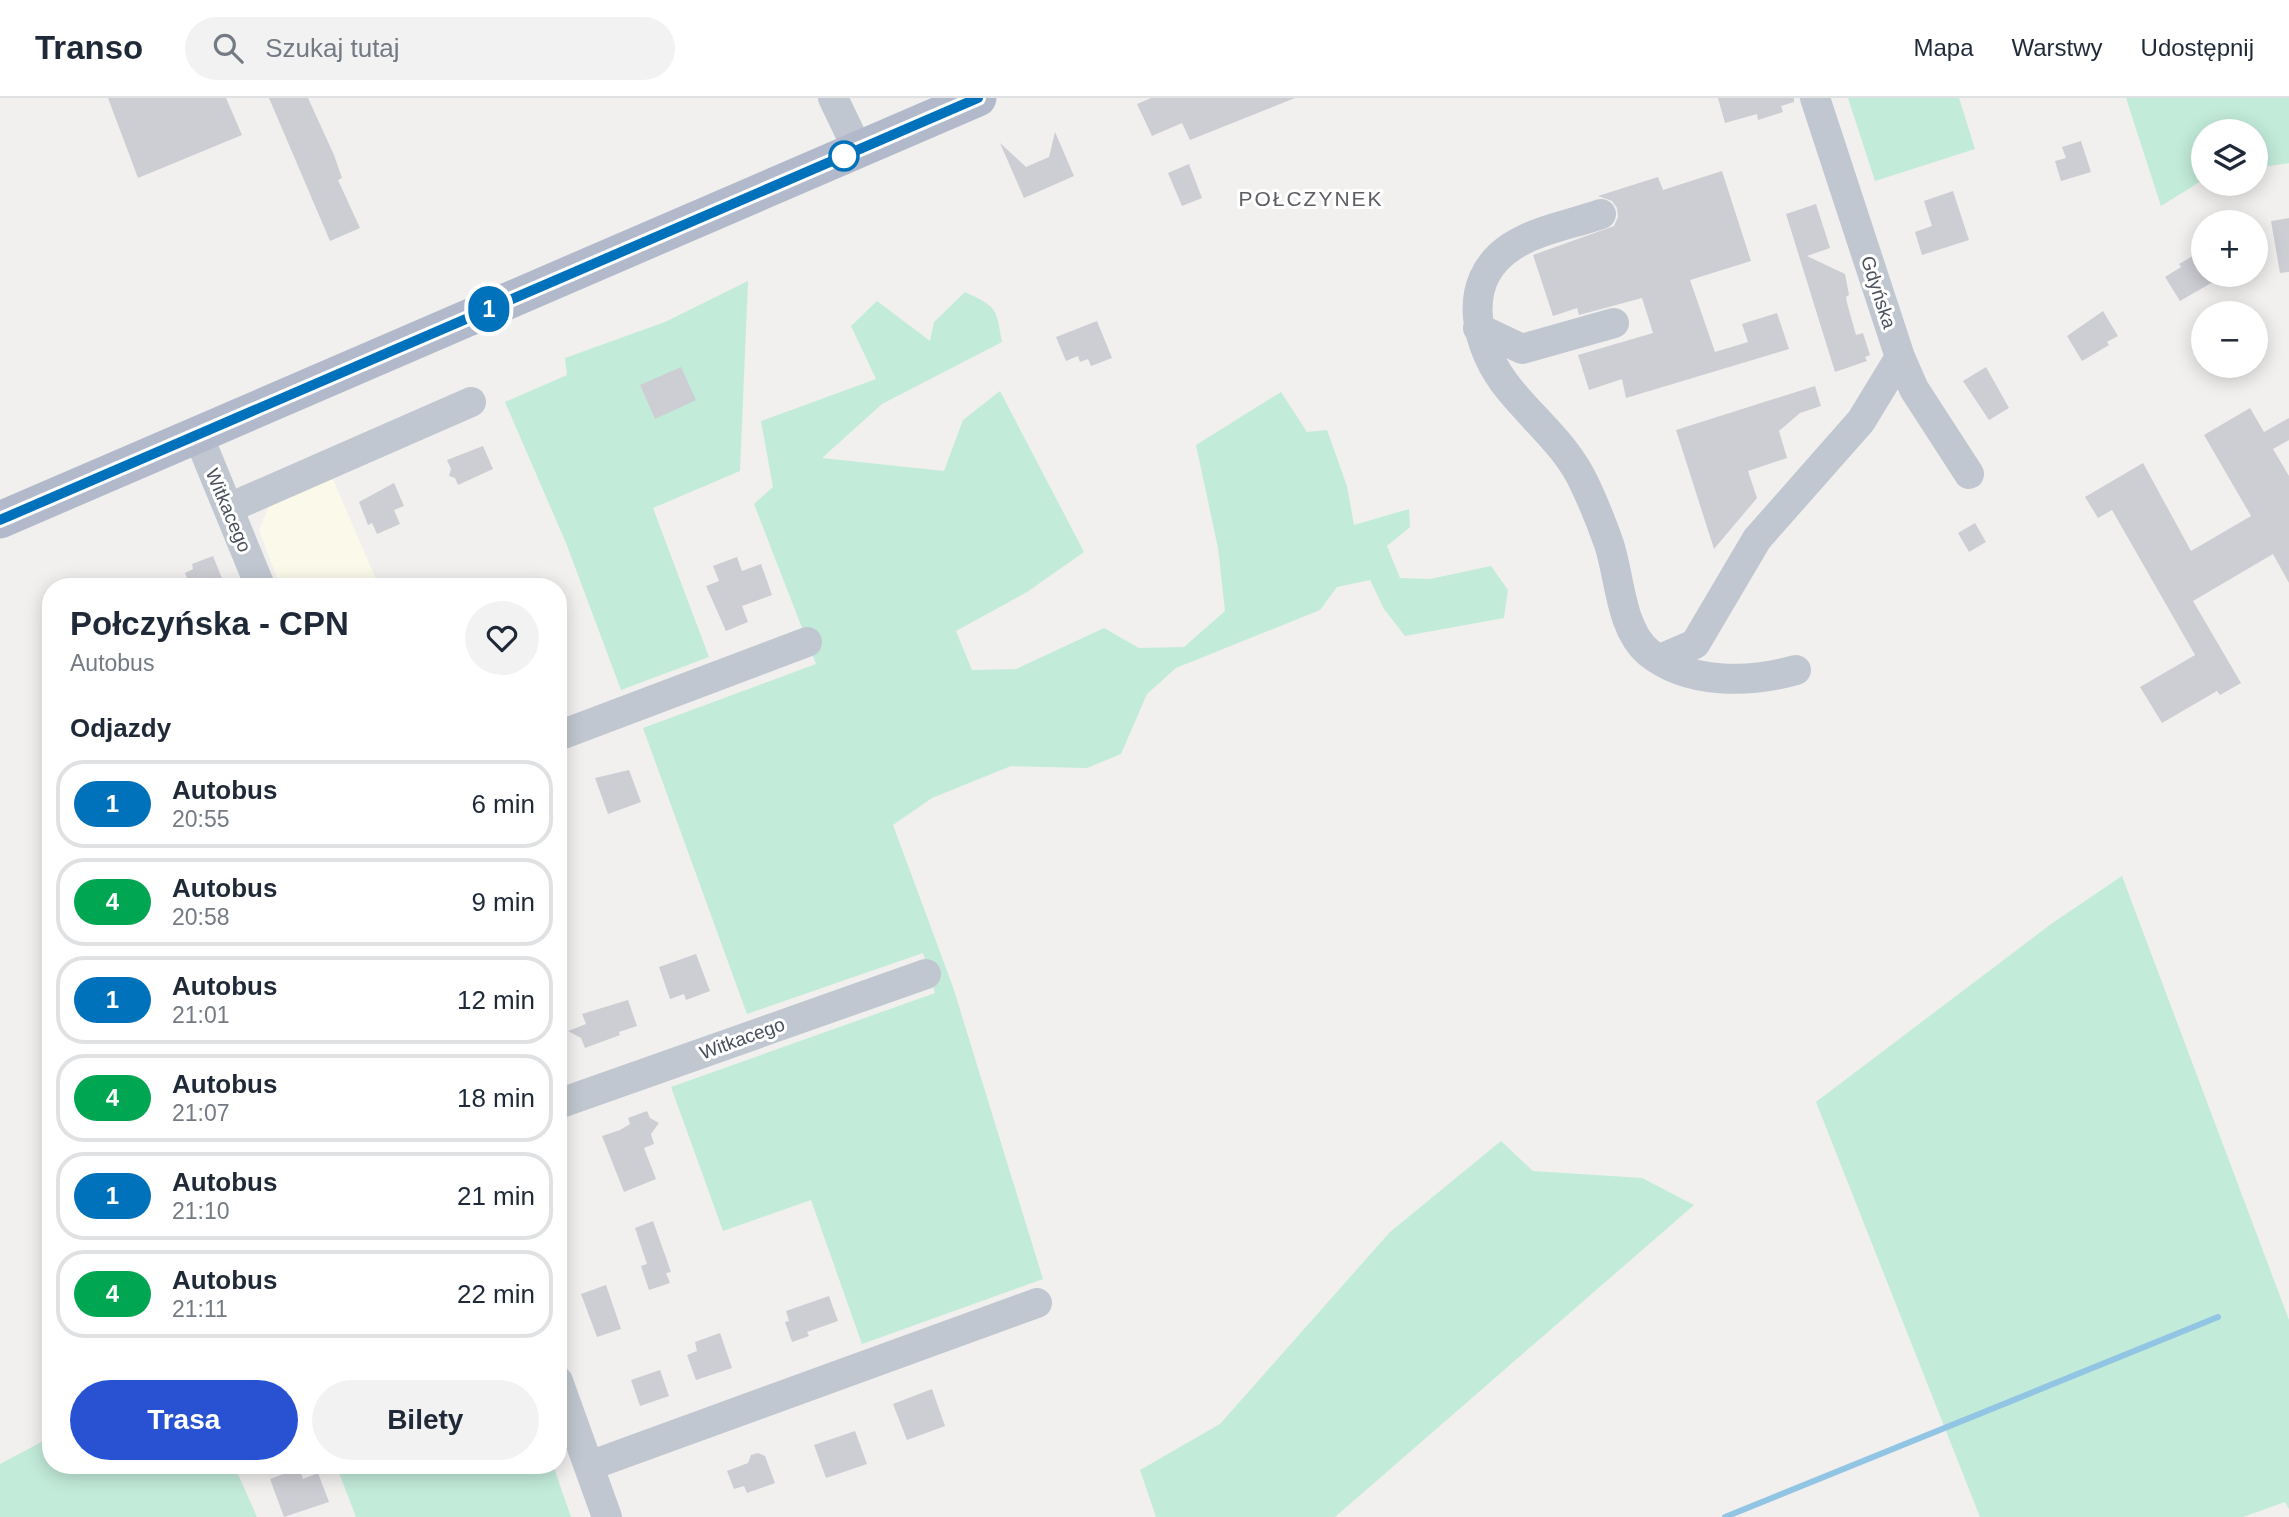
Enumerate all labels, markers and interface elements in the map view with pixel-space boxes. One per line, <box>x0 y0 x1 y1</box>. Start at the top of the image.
search box <box>185 17 675 80</box>
text: Transo <box>35 29 143 66</box>
icon: search <box>209 29 247 67</box>
text: Szukaj tutaj <box>265 33 400 63</box>
text: Mapa <box>1913 34 1973 61</box>
text: Warstwy <box>2011 34 2103 61</box>
text: Udostępnij <box>2141 34 2254 61</box>
map controls <box>2191 119 2268 378</box>
button: layers <box>2191 119 2268 196</box>
unlabelled marker <box>829 141 859 171</box>
district label: POŁCZYNEK <box>1238 187 1384 210</box>
button: + <box>2191 210 2268 287</box>
street label: Gdyńska <box>1857 253 1900 331</box>
line badge: 1 <box>466 286 512 332</box>
text: 1 <box>482 295 496 322</box>
button: − <box>2191 301 2268 378</box>
street label: Witkacego <box>202 465 256 555</box>
button: heart <box>465 601 539 675</box>
text: Połczyńska - CPN <box>70 605 349 642</box>
text: Autobus <box>70 650 154 676</box>
text: Odjazdy <box>70 713 171 743</box>
text: Autobus <box>172 775 277 805</box>
text: 6 min <box>471 789 535 819</box>
text: 1 <box>106 790 119 817</box>
text: 20:55 <box>172 806 230 832</box>
text: Autobus <box>172 873 277 903</box>
text: 9 min <box>471 887 535 917</box>
text: 4 <box>106 888 119 915</box>
text: 20:58 <box>172 904 230 930</box>
text: Autobus <box>172 971 277 1001</box>
text: 12 min <box>457 985 535 1015</box>
text: 1 <box>106 986 119 1013</box>
text: 21:01 <box>172 1002 230 1028</box>
street label: Witkacego <box>697 1013 787 1064</box>
text: Autobus <box>172 1069 277 1099</box>
text: 18 min <box>457 1083 535 1113</box>
text: 4 <box>106 1084 119 1111</box>
text: 21:07 <box>172 1100 230 1126</box>
text: Autobus <box>172 1167 277 1197</box>
text: 21 min <box>457 1181 535 1211</box>
text: 1 <box>106 1182 119 1209</box>
text: 21:10 <box>172 1198 230 1224</box>
text: Autobus <box>172 1265 277 1295</box>
text: 22 min <box>457 1279 535 1309</box>
text: 4 <box>106 1280 119 1307</box>
text: 21:11 <box>172 1296 228 1322</box>
button: Trasa <box>70 1380 298 1460</box>
button: Bilety <box>312 1380 539 1460</box>

